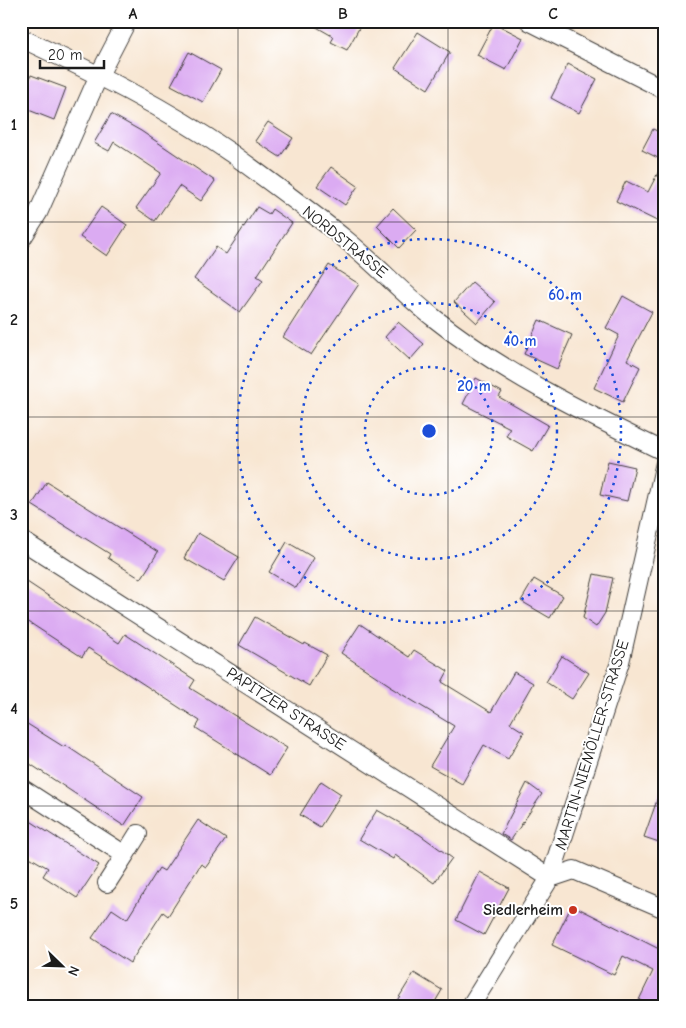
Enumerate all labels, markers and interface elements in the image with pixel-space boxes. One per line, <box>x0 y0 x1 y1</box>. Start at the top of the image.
text: A <box>129 5 138 23</box>
text: B <box>338 5 348 23</box>
text: C <box>548 5 558 23</box>
scale bar <box>40 38 104 70</box>
text: 20 m <box>48 46 82 64</box>
text: 1 <box>11 116 17 134</box>
street label: NORDSTRASSE <box>299 202 391 282</box>
text: 60 m <box>548 286 582 304</box>
text: 2 <box>10 311 18 329</box>
text: 40 m <box>504 332 537 350</box>
text: 20 m <box>457 377 491 395</box>
centre of rings <box>420 422 438 440</box>
text: 3 <box>10 506 18 524</box>
street label: MARTIN-NIEMÖLLER-STRASSE <box>551 637 633 852</box>
street label: PAPITZER STRASSE <box>223 664 349 754</box>
text: 4 <box>10 700 18 718</box>
text: 5 <box>10 895 18 913</box>
place label: Siedlerheim <box>483 901 563 919</box>
marker: Siedlerheim <box>567 904 579 916</box>
north arrow <box>38 940 88 990</box>
text: N <box>64 963 83 978</box>

